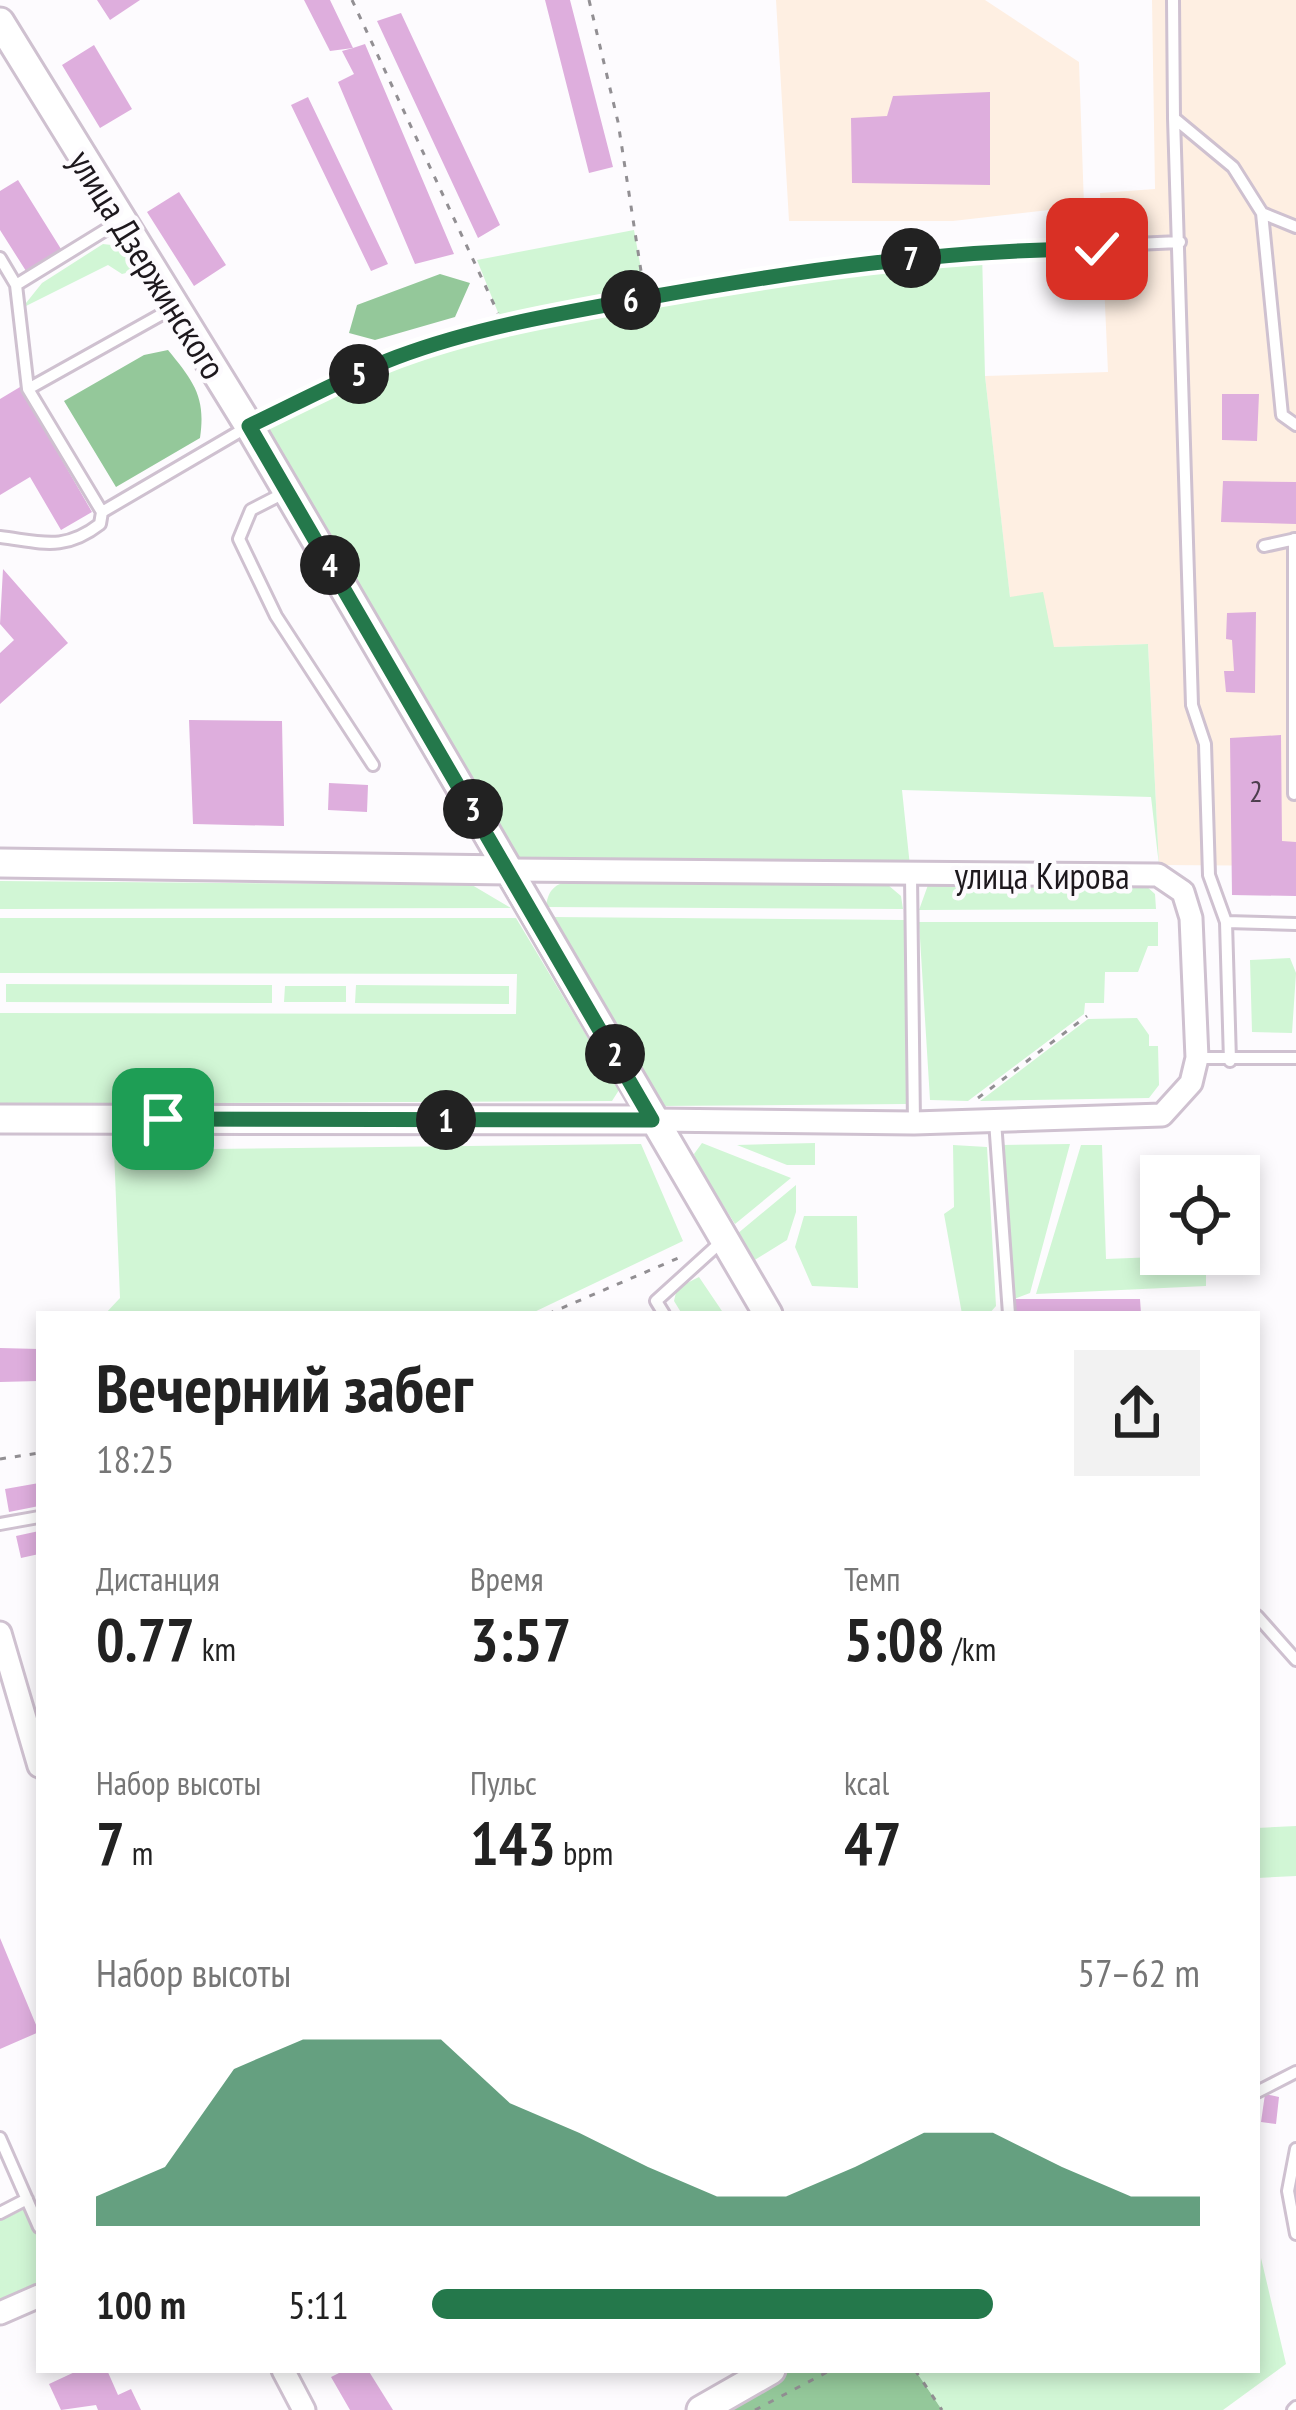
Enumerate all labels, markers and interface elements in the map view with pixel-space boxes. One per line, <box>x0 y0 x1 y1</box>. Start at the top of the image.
street label: улица Дзержинского <box>59 141 237 387</box>
pin <box>1046 198 1148 300</box>
icon: check <box>1064 216 1130 282</box>
pin: 7 <box>881 228 941 288</box>
text: 7 <box>903 236 919 279</box>
pin: 6 <box>601 270 661 330</box>
text: 6 <box>623 278 639 321</box>
pin: 5 <box>329 344 389 404</box>
text: 5 <box>351 352 367 395</box>
pin: 4 <box>300 535 360 595</box>
text: 4 <box>322 543 338 586</box>
house number: 2 <box>1249 771 1263 810</box>
pin: 3 <box>443 779 503 839</box>
text: 3 <box>465 787 481 830</box>
street label: улица Кирова <box>954 852 1130 899</box>
pin: 2 <box>585 1024 645 1084</box>
text: 2 <box>607 1032 623 1075</box>
pin <box>112 1068 214 1170</box>
icon: arrive <box>130 1086 196 1152</box>
pin: 1 <box>416 1090 476 1150</box>
text: 1 <box>438 1098 454 1141</box>
map controls <box>1140 1155 1260 1275</box>
button: locate <box>1140 1155 1260 1275</box>
text: Вечерний забег <box>96 1345 473 1430</box>
button: share <box>1074 1350 1200 1476</box>
text: 18:25 <box>96 1433 174 1484</box>
text: Дистанция <box>96 1557 220 1600</box>
text: Время <box>470 1557 544 1600</box>
text: Темп <box>844 1557 900 1600</box>
text: 0.77 <box>96 1600 195 1678</box>
text: 3:57 <box>470 1600 571 1678</box>
text: 5:08 <box>844 1600 945 1678</box>
text: km <box>195 1627 236 1670</box>
text: /km <box>945 1627 996 1670</box>
text: Набор высоты <box>96 1761 261 1804</box>
text: Пульс <box>470 1761 537 1804</box>
text: kcal <box>844 1761 889 1804</box>
text: 7 <box>96 1804 125 1882</box>
text: 143 <box>470 1804 556 1882</box>
text: 47 <box>844 1804 901 1882</box>
text: m <box>125 1831 153 1874</box>
text: bpm <box>556 1831 613 1874</box>
text: Набор высоты <box>96 1947 291 1998</box>
text: 57–62 m <box>1077 1947 1200 1998</box>
text: 100 m <box>96 2279 186 2330</box>
text: 5:11 <box>288 2279 349 2330</box>

